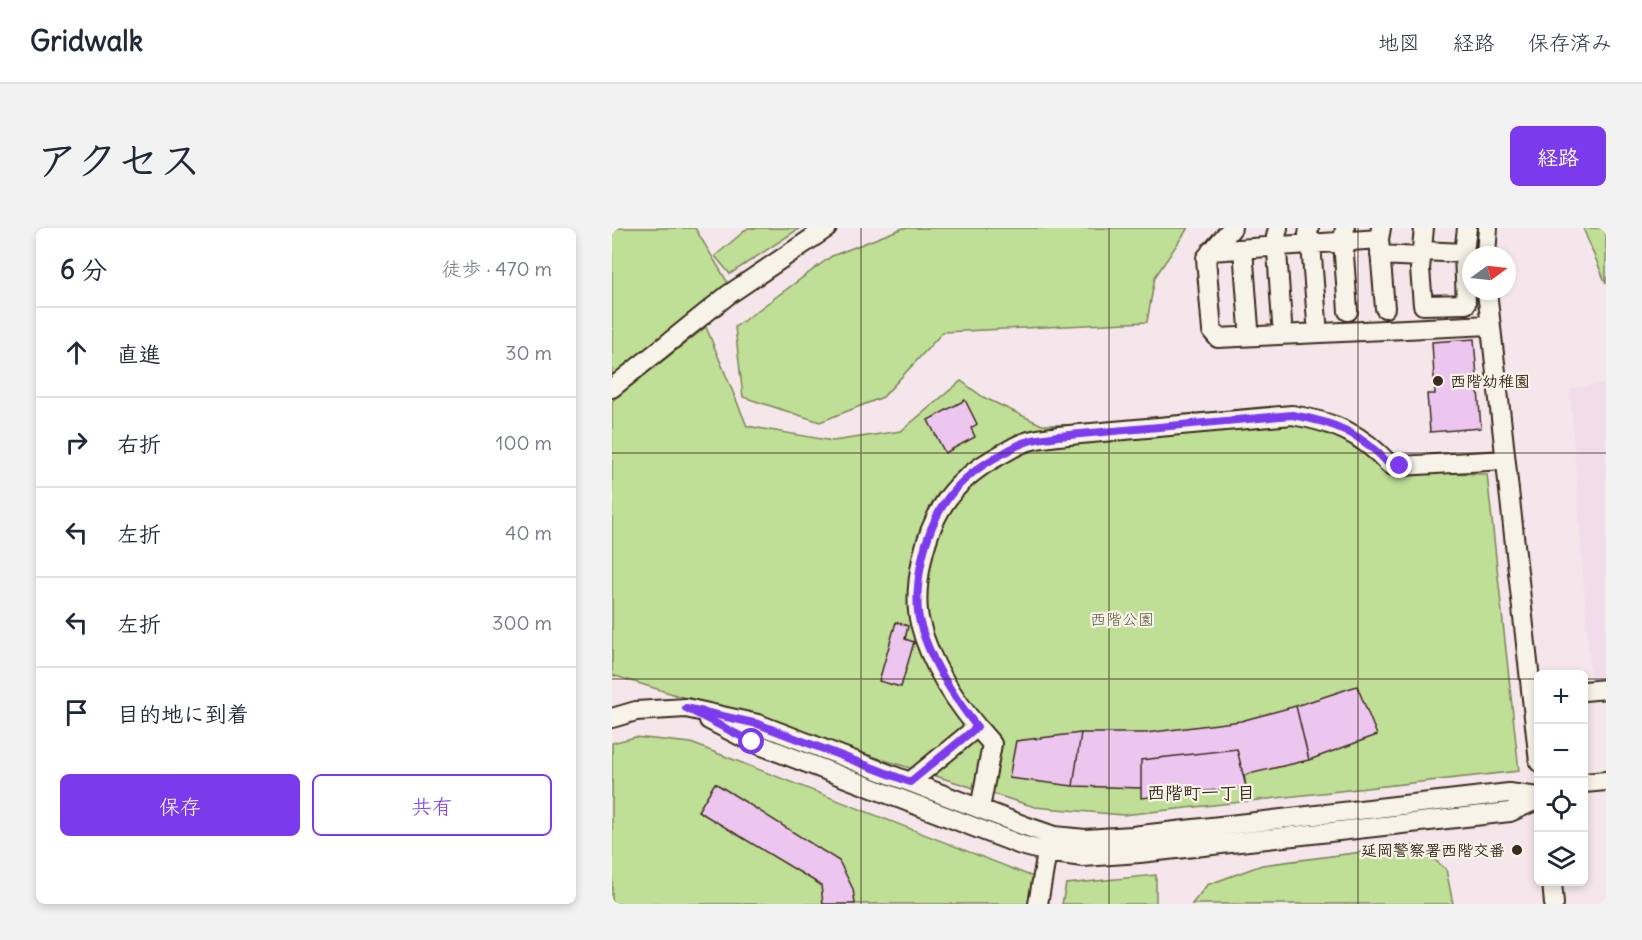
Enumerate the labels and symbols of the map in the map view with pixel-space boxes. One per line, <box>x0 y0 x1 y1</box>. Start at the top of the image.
north arrow <box>1462 246 1516 300</box>
place label: 西階幼稚園 <box>1450 371 1530 391</box>
marker: 西階幼稚園 <box>1431 374 1445 388</box>
route end <box>1386 452 1412 478</box>
park label: 西階公園 <box>1090 609 1154 629</box>
route start <box>738 728 764 754</box>
district label: 西階町一丁目 <box>1147 781 1255 804</box>
place label: 延岡警察署西階交番 <box>1361 840 1505 860</box>
marker: 延岡警察署西階交番 <box>1510 843 1524 857</box>

